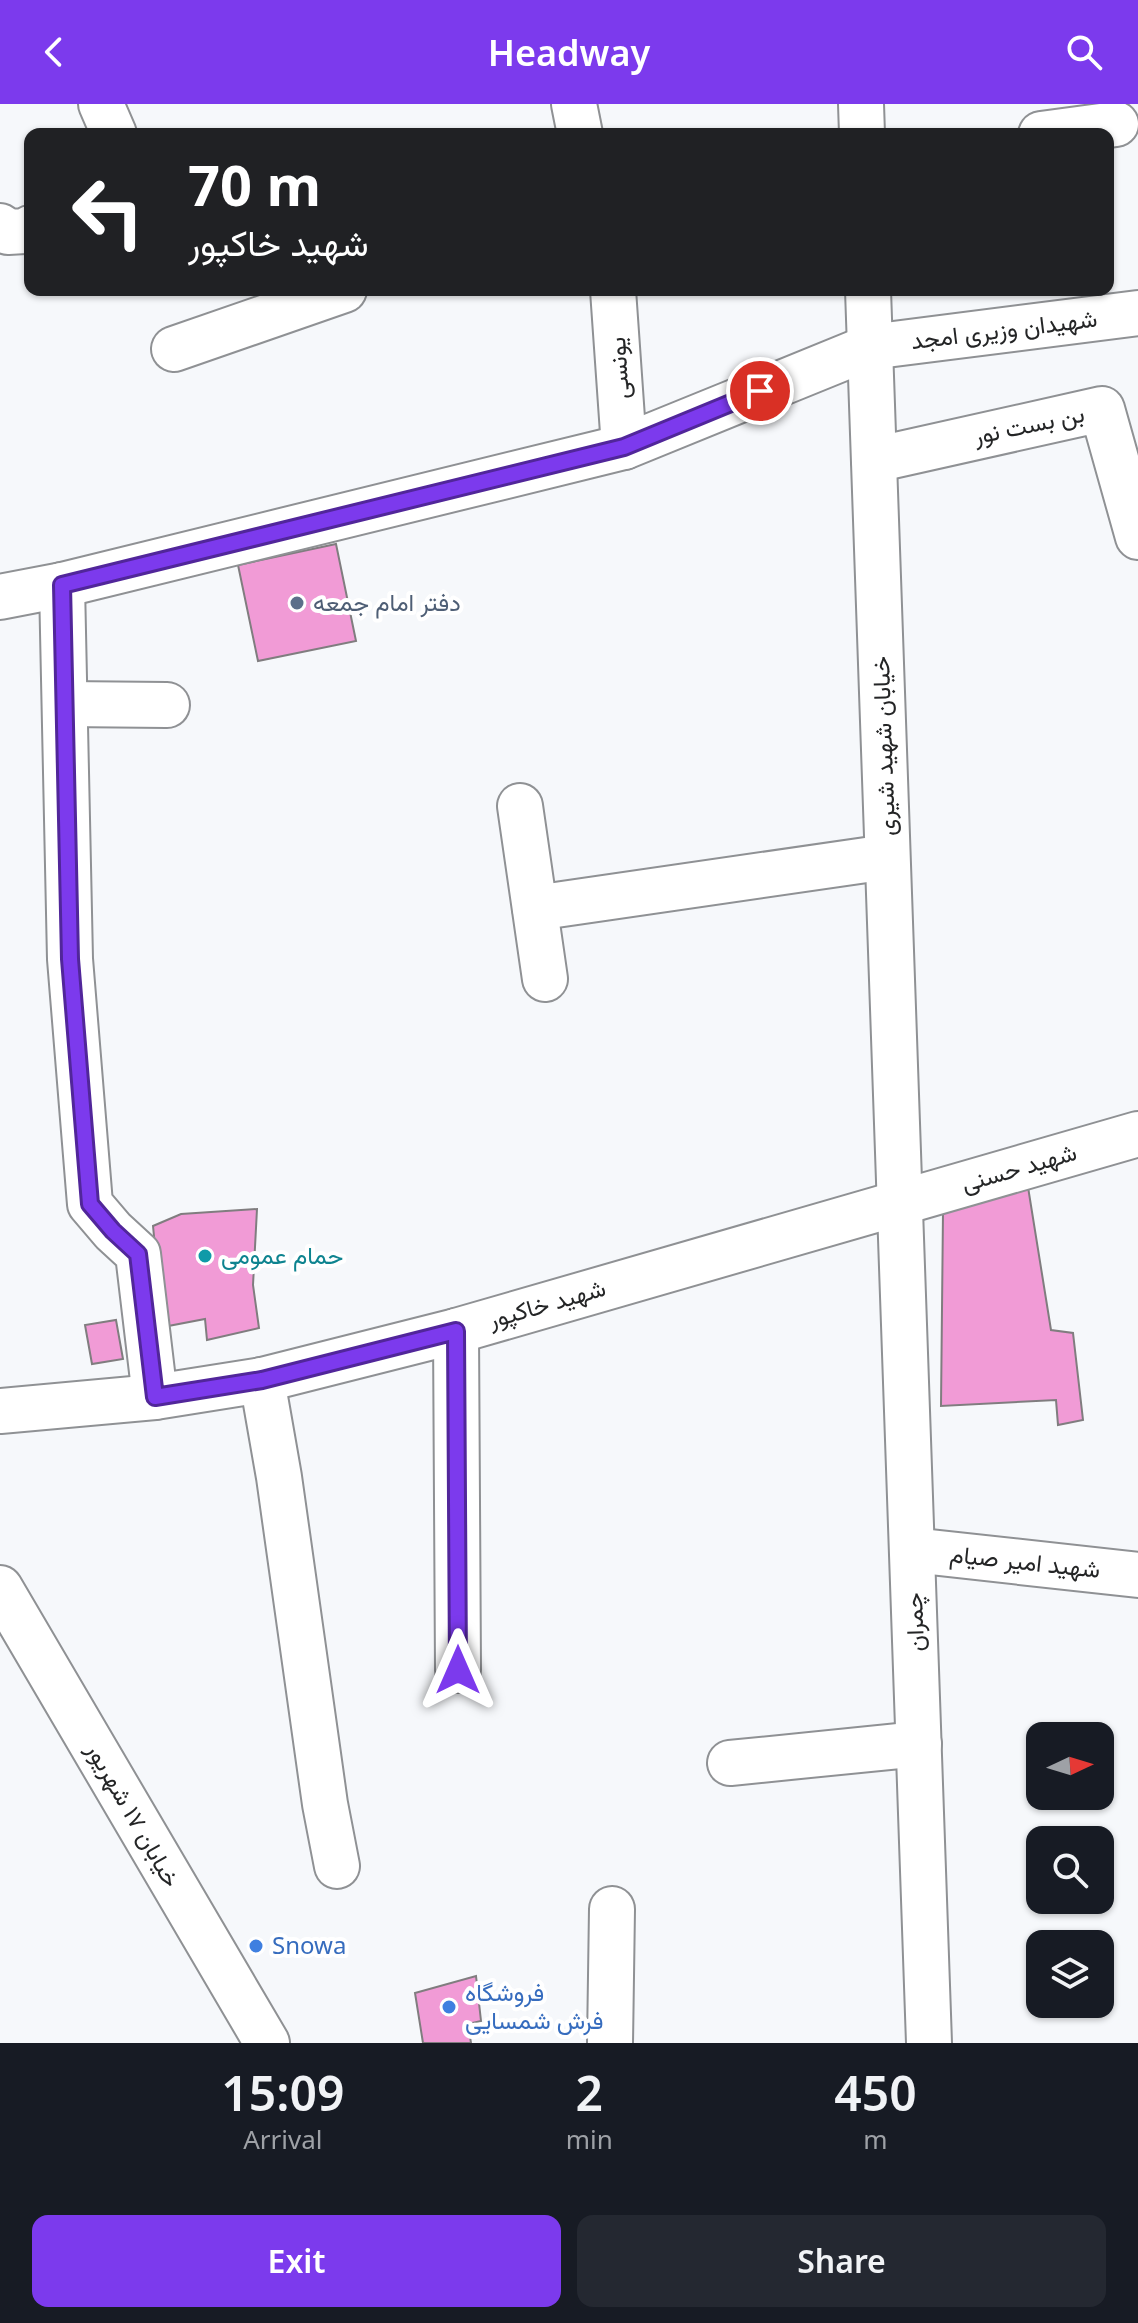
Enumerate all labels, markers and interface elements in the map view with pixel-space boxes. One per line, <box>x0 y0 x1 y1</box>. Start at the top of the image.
text: Headway <box>488 28 650 77</box>
icon: back <box>32 30 76 74</box>
icon: search <box>1062 30 1106 74</box>
text: 70 m <box>188 146 321 222</box>
icon: left <box>56 160 160 264</box>
text: شهید خاکپور <box>188 218 369 267</box>
street label: شهیدان وزیری امجد <box>909 301 1099 356</box>
street label: یونسی <box>599 336 636 400</box>
pin <box>726 357 794 425</box>
icon: arrive <box>738 369 782 413</box>
street label: بن بست نور <box>969 396 1087 452</box>
place label: دفتر امام جمعه <box>313 585 461 619</box>
marker: دفتر امام جمعه <box>288 594 306 612</box>
street label: خیابان شهید شیری <box>863 655 902 837</box>
street label: شهید حسنی <box>957 1134 1080 1199</box>
place label: حمام عمومی <box>221 1238 343 1272</box>
marker: حمام عمومی <box>196 1247 214 1265</box>
street label: شهید خاکپور <box>483 1270 609 1336</box>
street label: شهید امیر صیام <box>948 1536 1102 1586</box>
street label: چمران <box>896 1592 932 1652</box>
position arrow <box>416 1628 500 1712</box>
north arrow <box>1026 1722 1114 1810</box>
map controls <box>1026 1722 1114 2018</box>
street label: خیابان ۱۷ شهریور <box>79 1735 189 1893</box>
button: search <box>1026 1826 1114 1914</box>
place label: Snowa <box>272 1928 346 1961</box>
button: layers <box>1026 1930 1114 2018</box>
marker: Snowa <box>247 1937 265 1955</box>
place label: فروشگاه فرش شمسایی <box>465 1975 604 2036</box>
marker: فروشگاه فرش شمسایی <box>440 1998 458 2016</box>
text: 15:09 <box>221 2060 344 2125</box>
text: 2 <box>576 2060 603 2125</box>
text: 450 <box>834 2060 917 2125</box>
text: Arrival <box>243 2121 323 2157</box>
text: min <box>566 2121 613 2157</box>
text: m <box>863 2121 888 2157</box>
button: Exit <box>32 2215 561 2307</box>
button: Share <box>577 2215 1106 2307</box>

